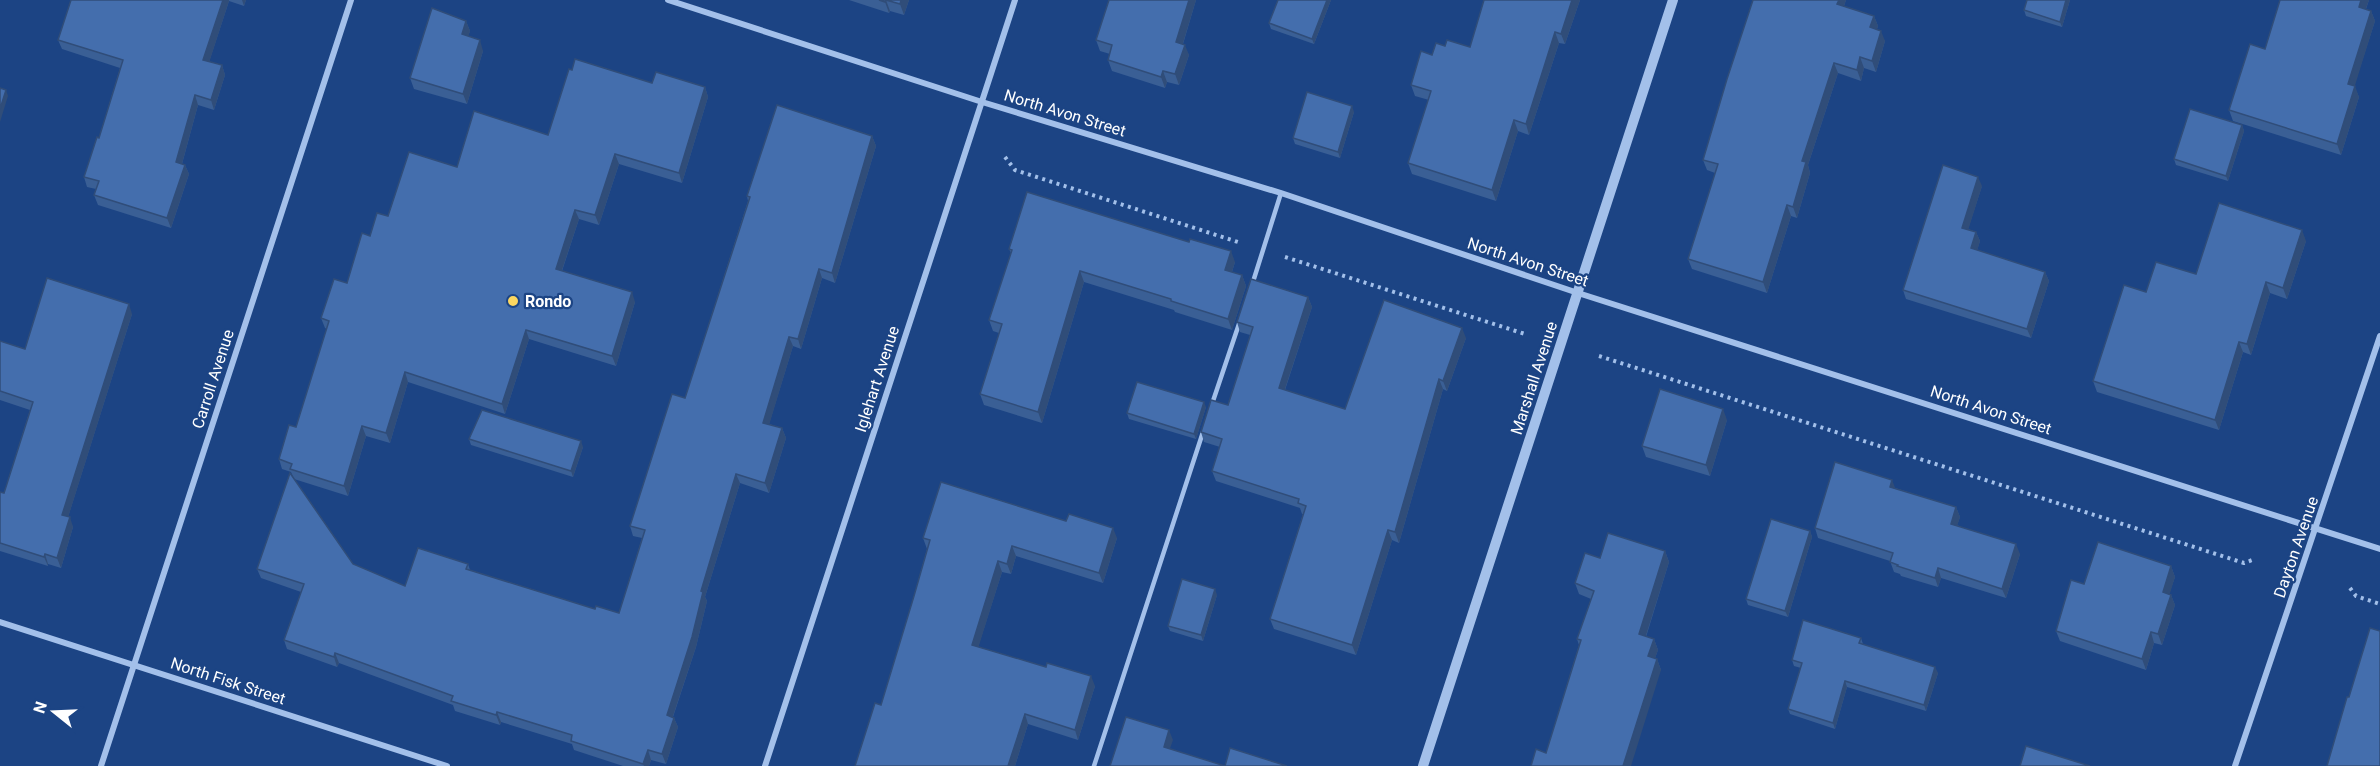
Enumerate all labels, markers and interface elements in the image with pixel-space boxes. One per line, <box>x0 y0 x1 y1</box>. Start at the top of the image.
street label: North Avon Street <box>1002 85 1128 141</box>
street label: North Avon Street <box>1465 233 1591 291</box>
place label: Rondo <box>525 292 571 311</box>
marker: Rondo <box>506 294 520 308</box>
street label: Marshall Avenue <box>1507 319 1561 437</box>
street label: Iglehart Avenue <box>851 323 903 435</box>
street label: Carroll Avenue <box>188 327 238 431</box>
street label: North Avon Street <box>1928 381 2054 439</box>
street label: Dayton Avenue <box>2270 494 2322 600</box>
street label: North Fisk Street <box>168 653 288 709</box>
north arrow <box>24 682 84 742</box>
text: N <box>29 699 51 716</box>

